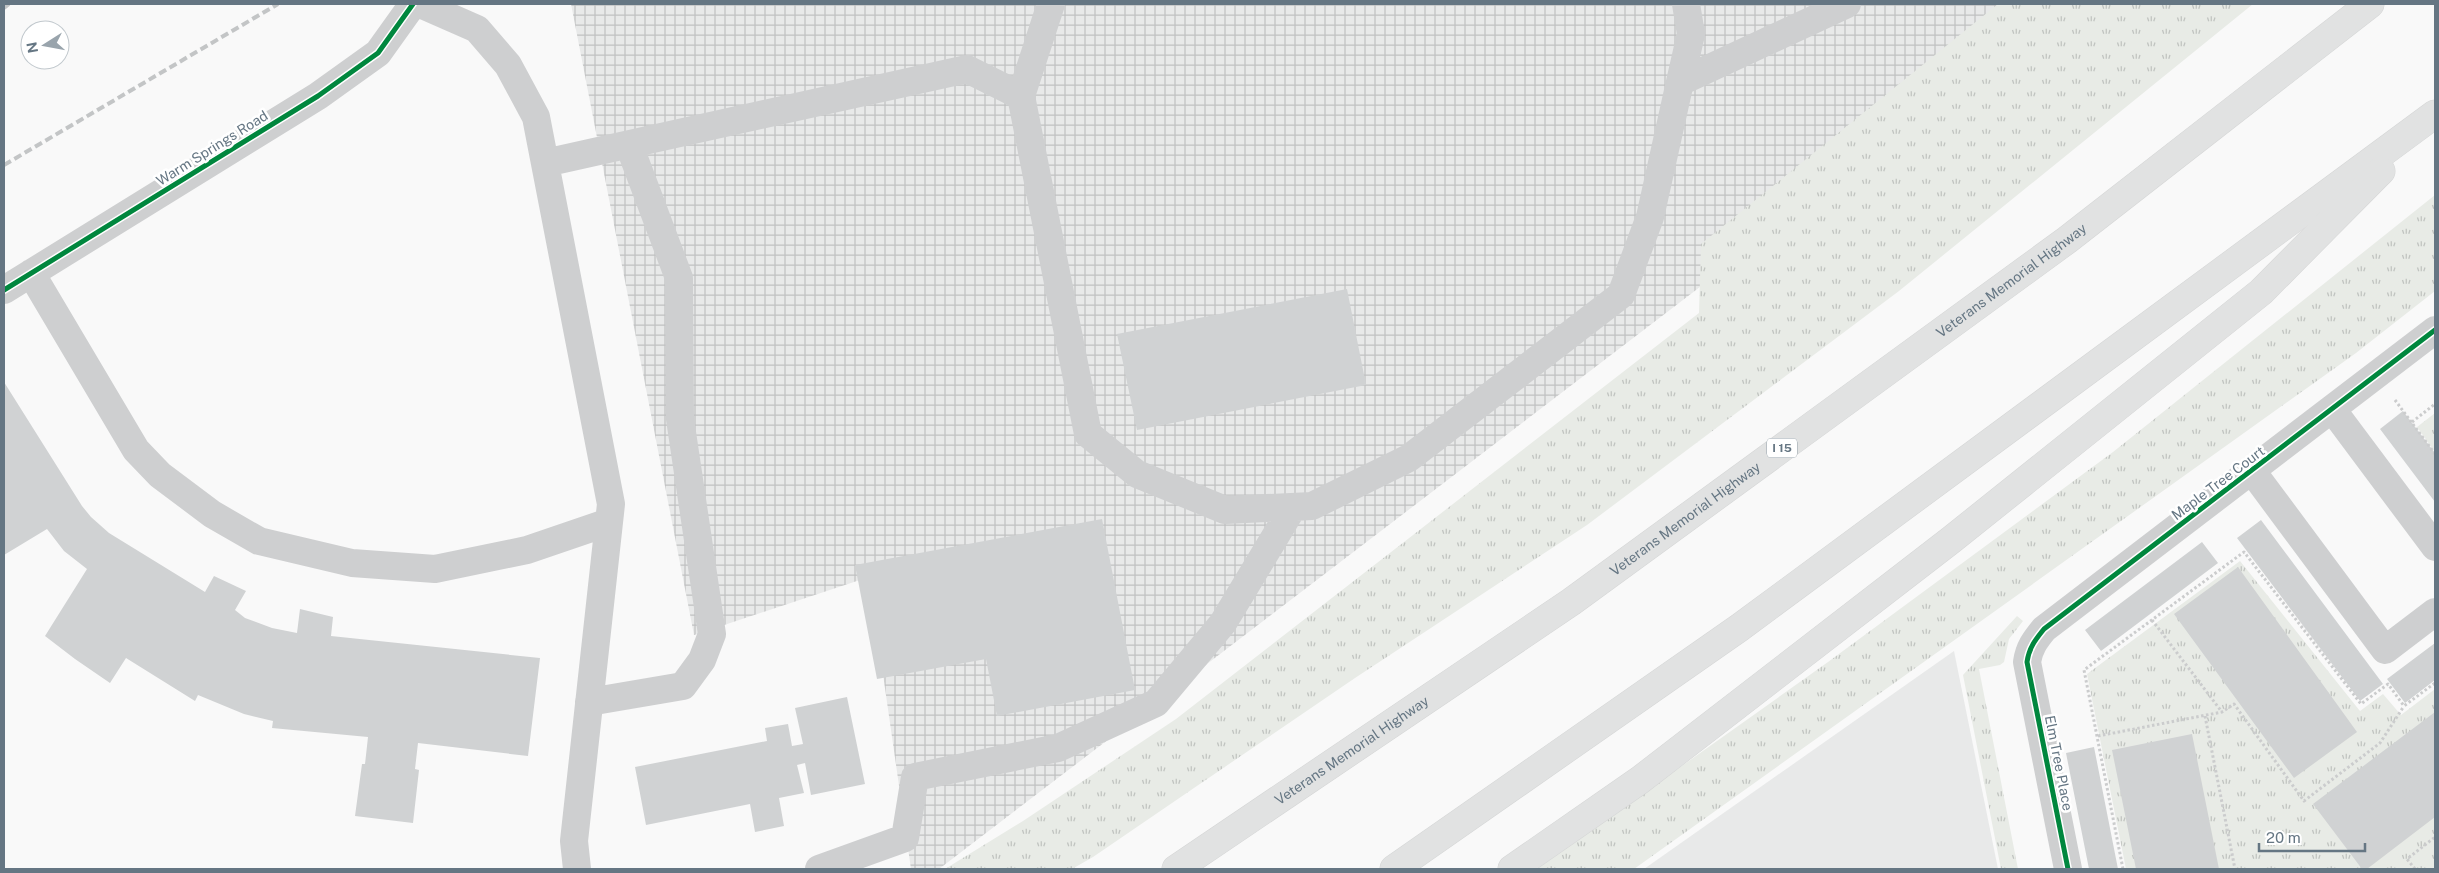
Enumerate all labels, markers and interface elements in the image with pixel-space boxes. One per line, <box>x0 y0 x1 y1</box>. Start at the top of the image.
north arrow <box>20 20 70 70</box>
text: N <box>23 41 41 54</box>
street label: Warm Springs Road <box>153 107 271 189</box>
street label: Veterans Memorial Highway <box>1933 220 2090 341</box>
road number: I 15 <box>1767 438 1797 458</box>
street label: Maple Tree Court <box>2168 443 2268 523</box>
street label: Veterans Memorial Highway <box>1607 458 1764 579</box>
street label: Veterans Memorial Highway <box>1272 692 1432 808</box>
street label: Elm Tree Place <box>2042 714 2076 812</box>
scale bar <box>2259 820 2365 852</box>
text: 20 m <box>2266 829 2301 846</box>

